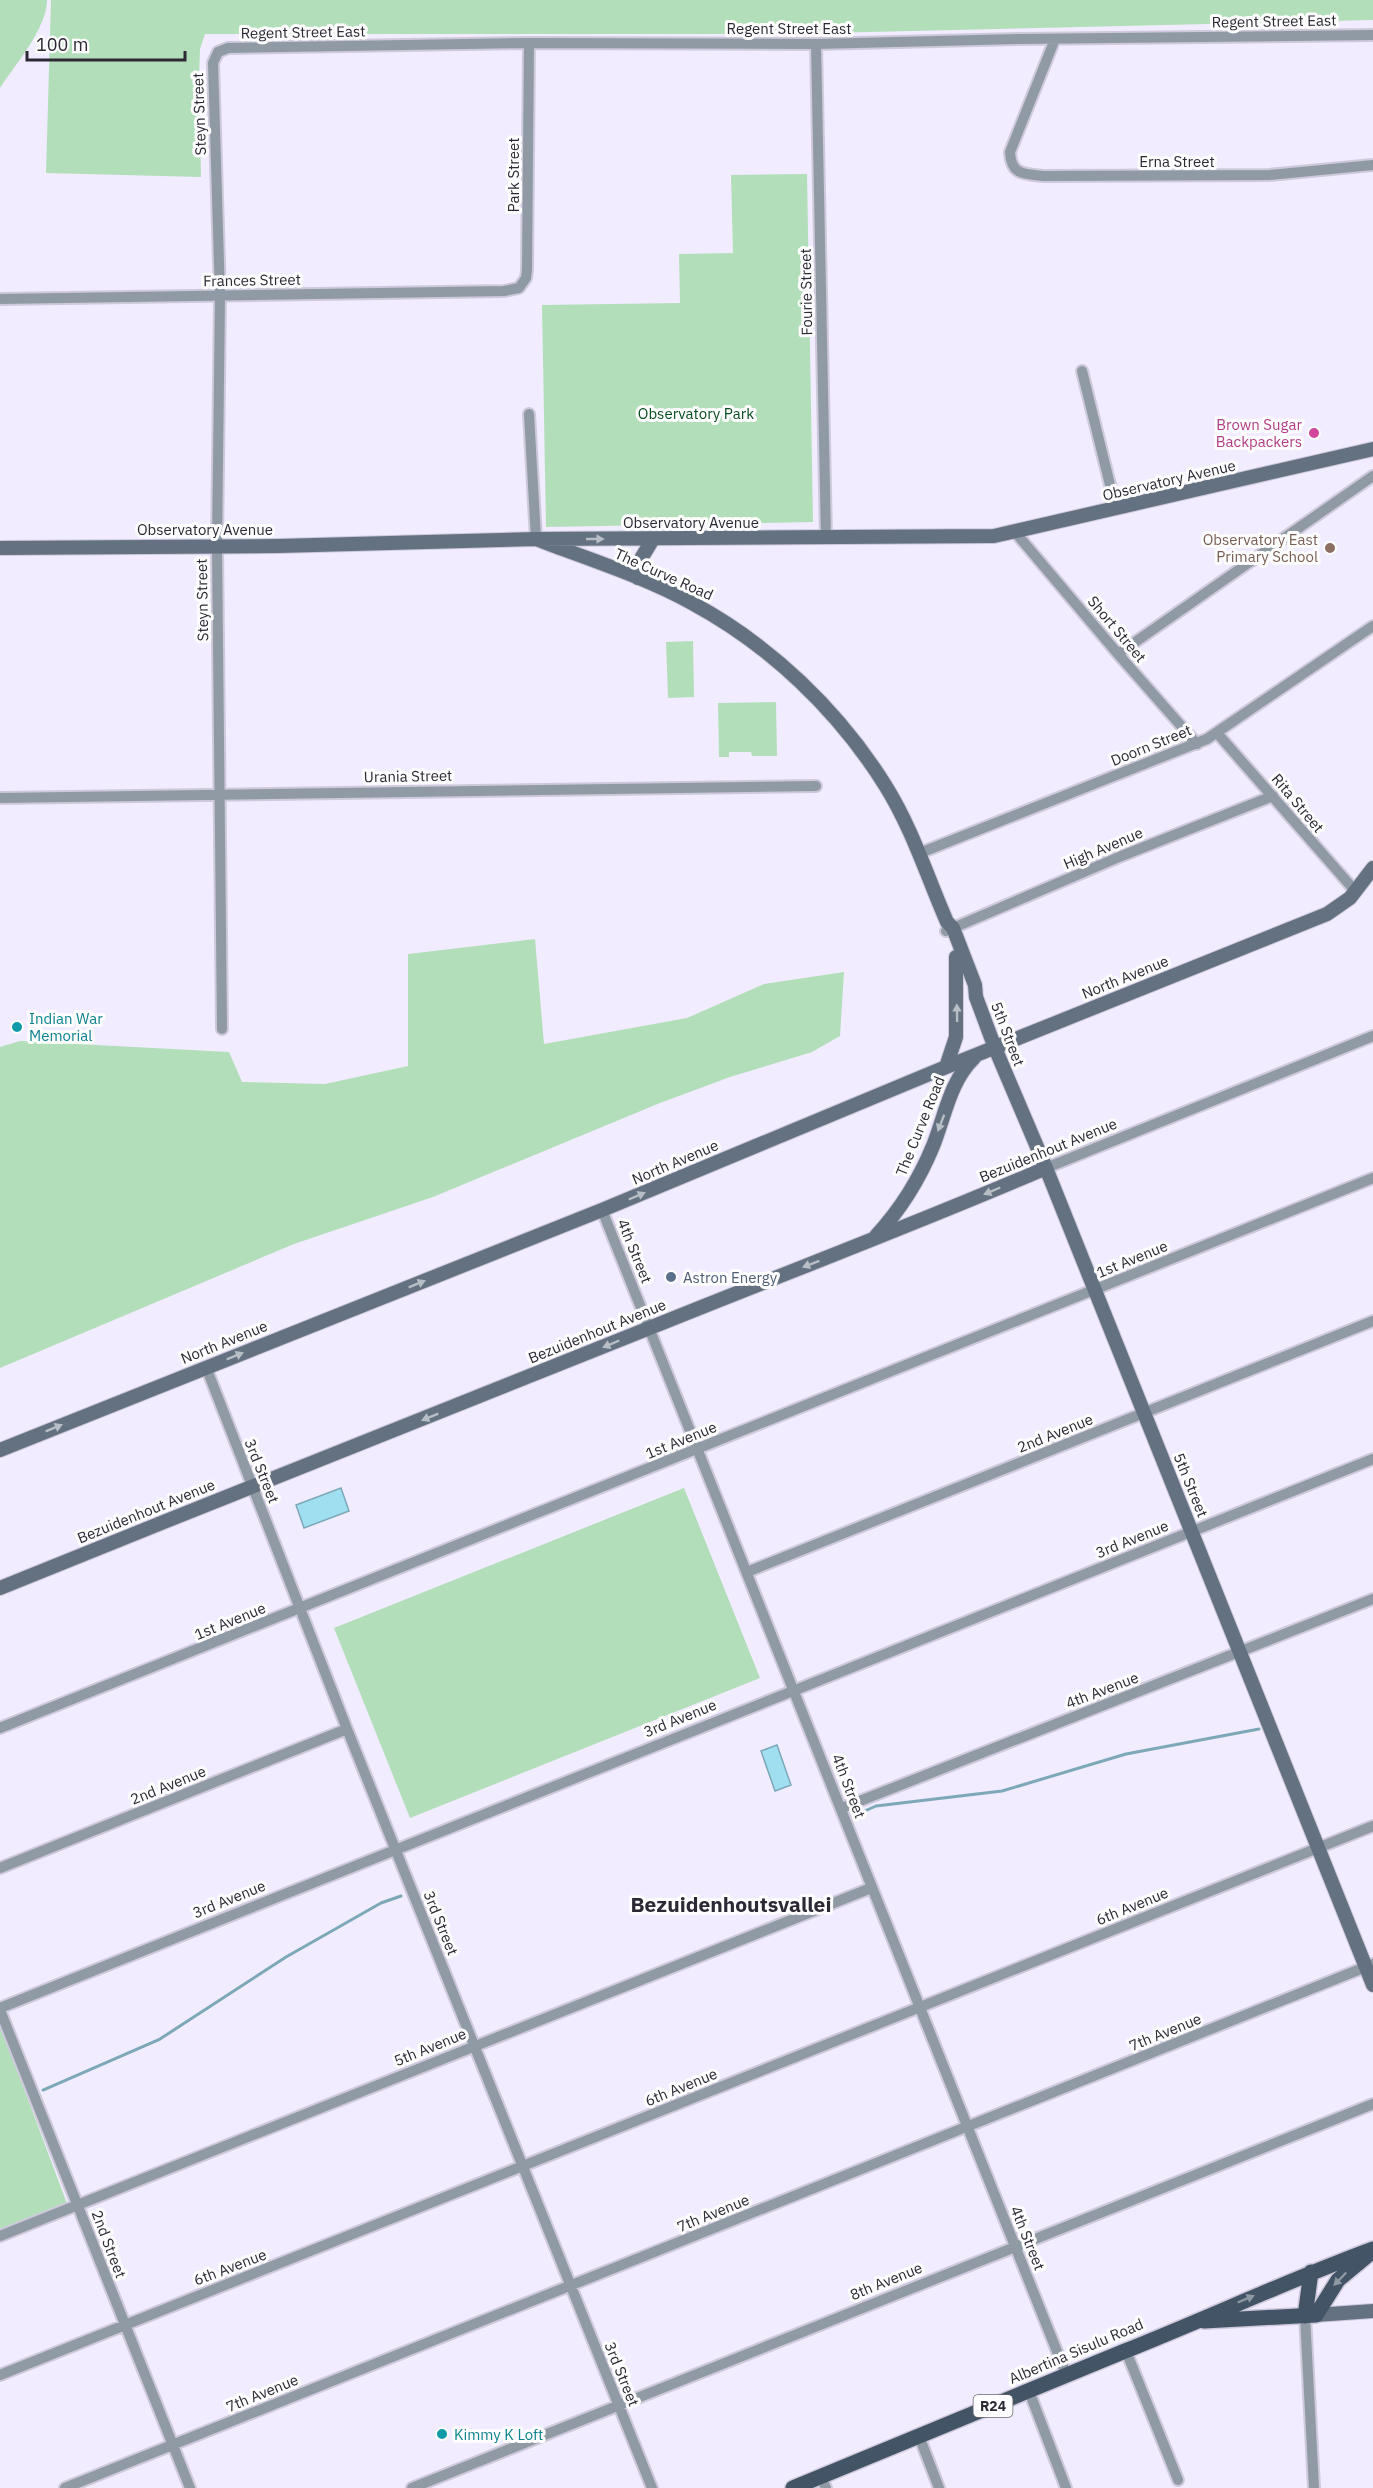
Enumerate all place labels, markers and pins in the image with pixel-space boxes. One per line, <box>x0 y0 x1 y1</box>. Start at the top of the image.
place label: Brown Sugar Backpackers <box>1216 415 1302 451</box>
marker: Brown Sugar Backpackers <box>1307 426 1321 440</box>
place label: Observatory East Primary School <box>1203 530 1318 566</box>
marker: Observatory East Primary School <box>1323 541 1337 555</box>
place label: Indian War Memorial <box>29 1009 103 1045</box>
marker: Indian War Memorial <box>10 1020 24 1034</box>
place label: Astron Energy <box>683 1268 778 1287</box>
marker: Astron Energy <box>664 1270 678 1284</box>
place label: Kimmy K Loft <box>454 2425 543 2444</box>
marker: Kimmy K Loft <box>435 2427 449 2441</box>

